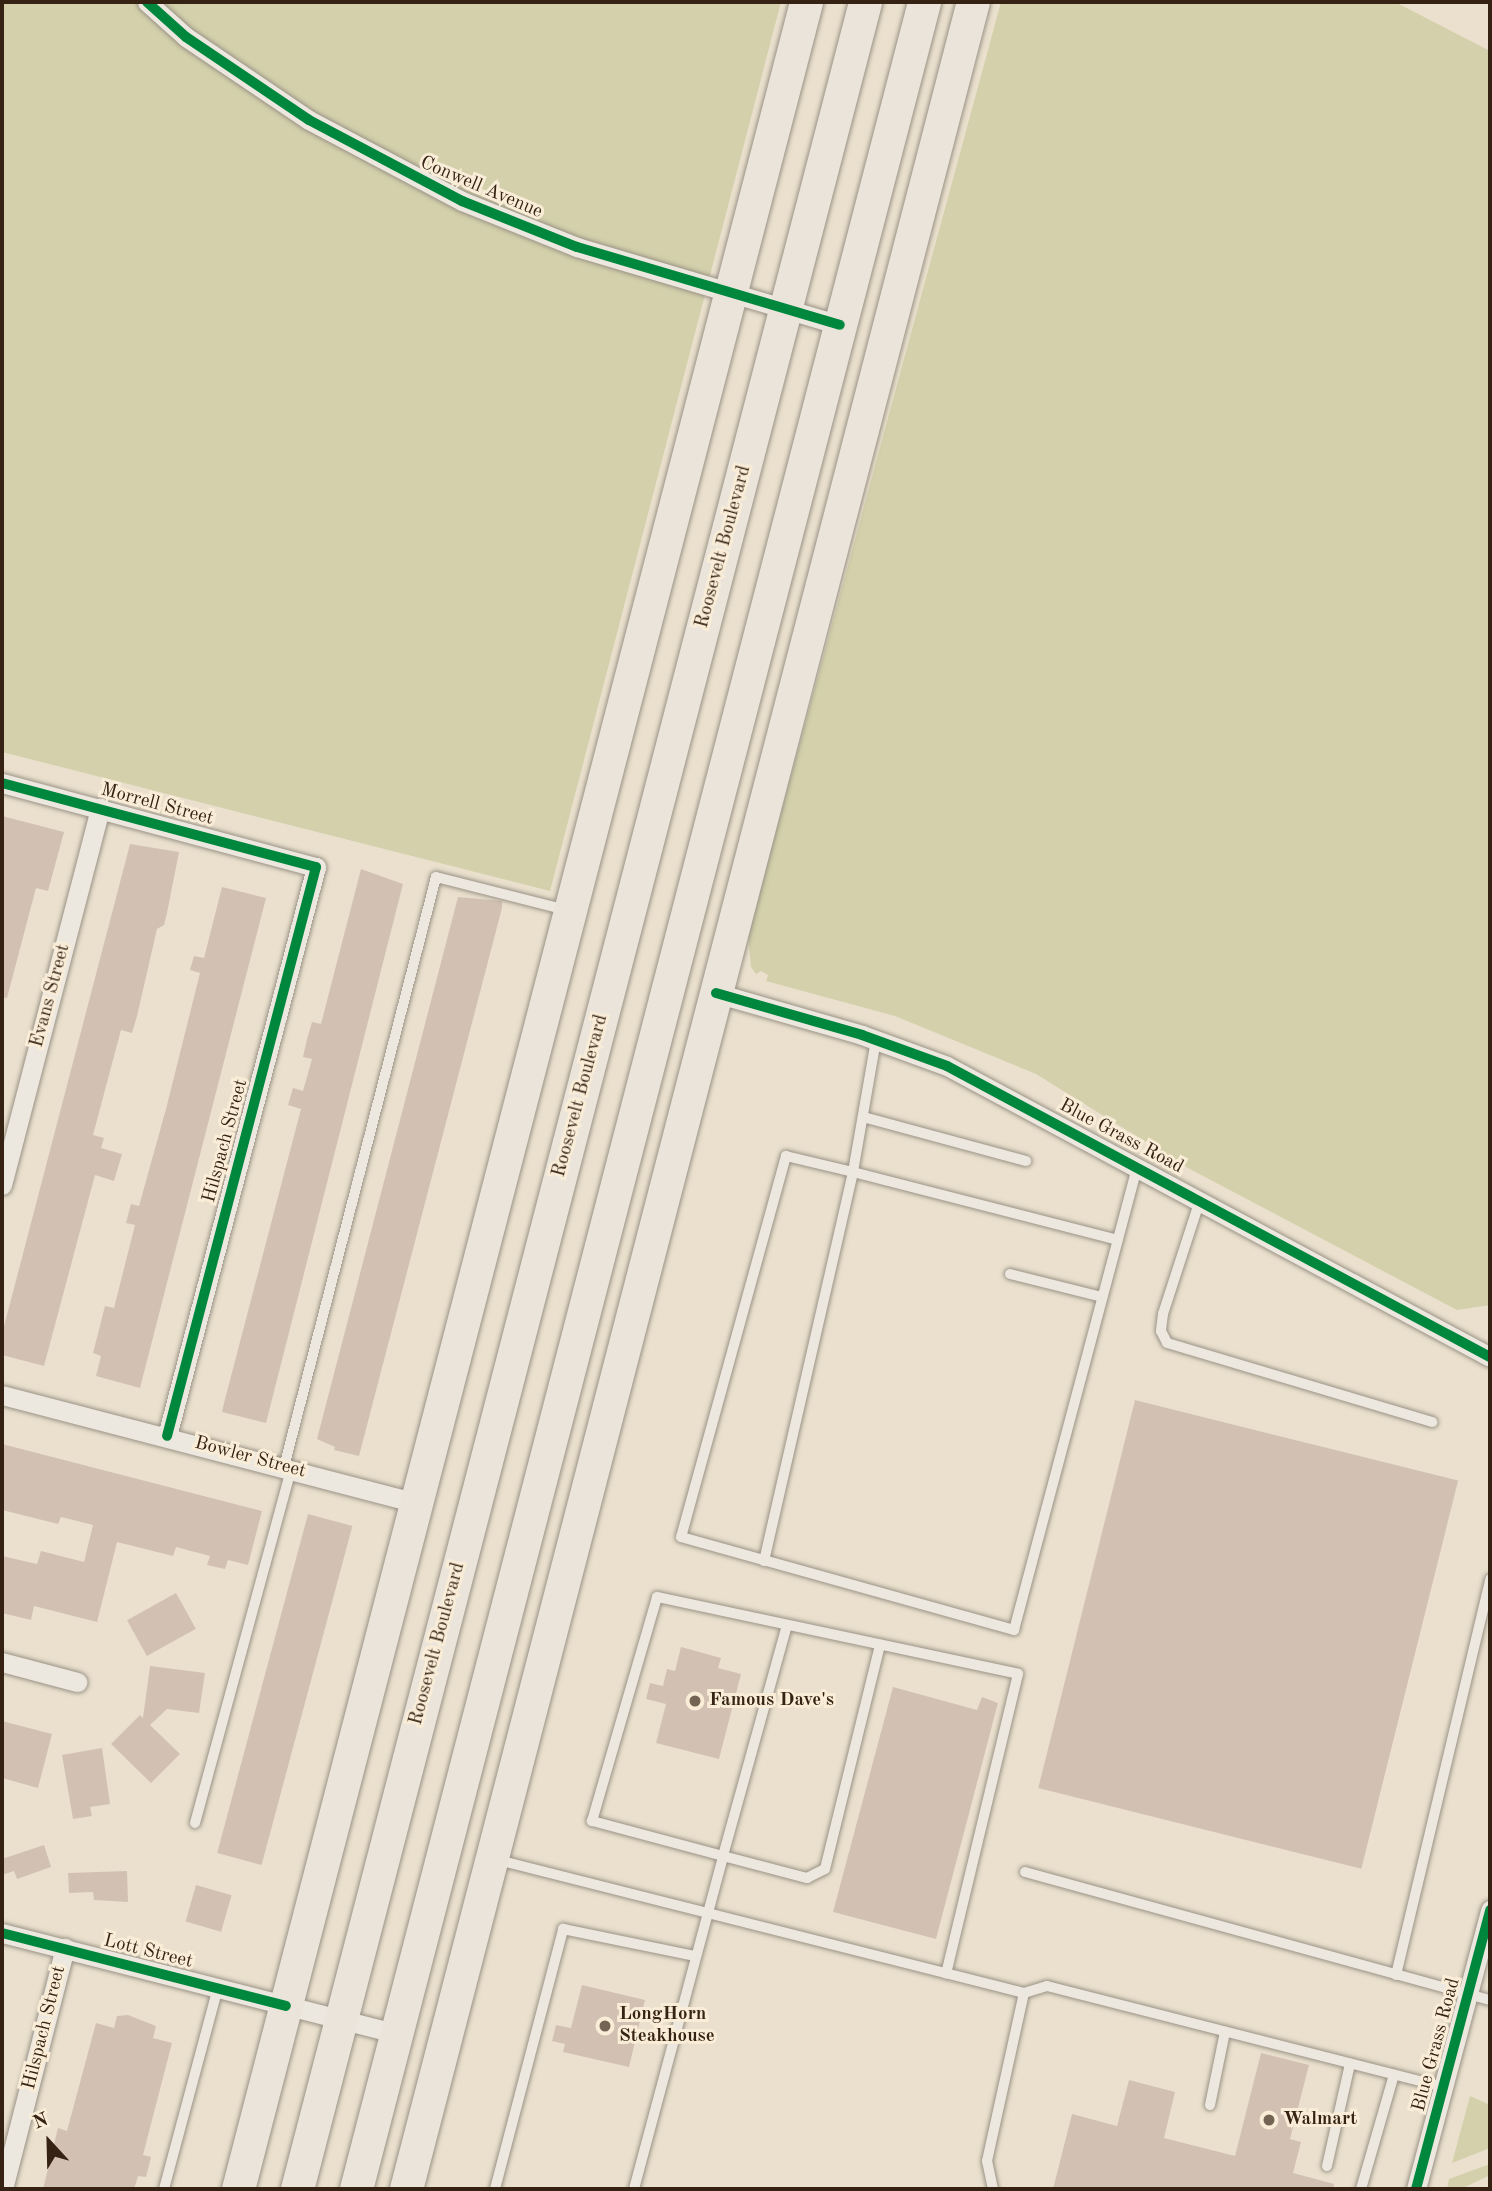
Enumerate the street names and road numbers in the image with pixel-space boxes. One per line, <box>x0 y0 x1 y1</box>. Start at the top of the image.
street label: Conwell Avenue <box>416 152 546 224</box>
street label: Roosevelt Boulevard <box>691 463 757 631</box>
street label: Morrell Street <box>98 779 216 831</box>
street label: Evans Street <box>26 942 76 1050</box>
street label: Roosevelt Boulevard <box>548 1012 614 1180</box>
street label: Hilspach Street <box>199 1077 253 1205</box>
street label: Blue Grass Road <box>1055 1095 1187 1179</box>
street label: Bowler Street <box>192 1432 308 1484</box>
street label: Roosevelt Boulevard <box>405 1560 471 1728</box>
street label: Lott Street <box>101 1930 195 1974</box>
street label: Hilspach Street <box>19 1964 71 2092</box>
street label: Blue Grass Road <box>1408 1976 1466 2114</box>

